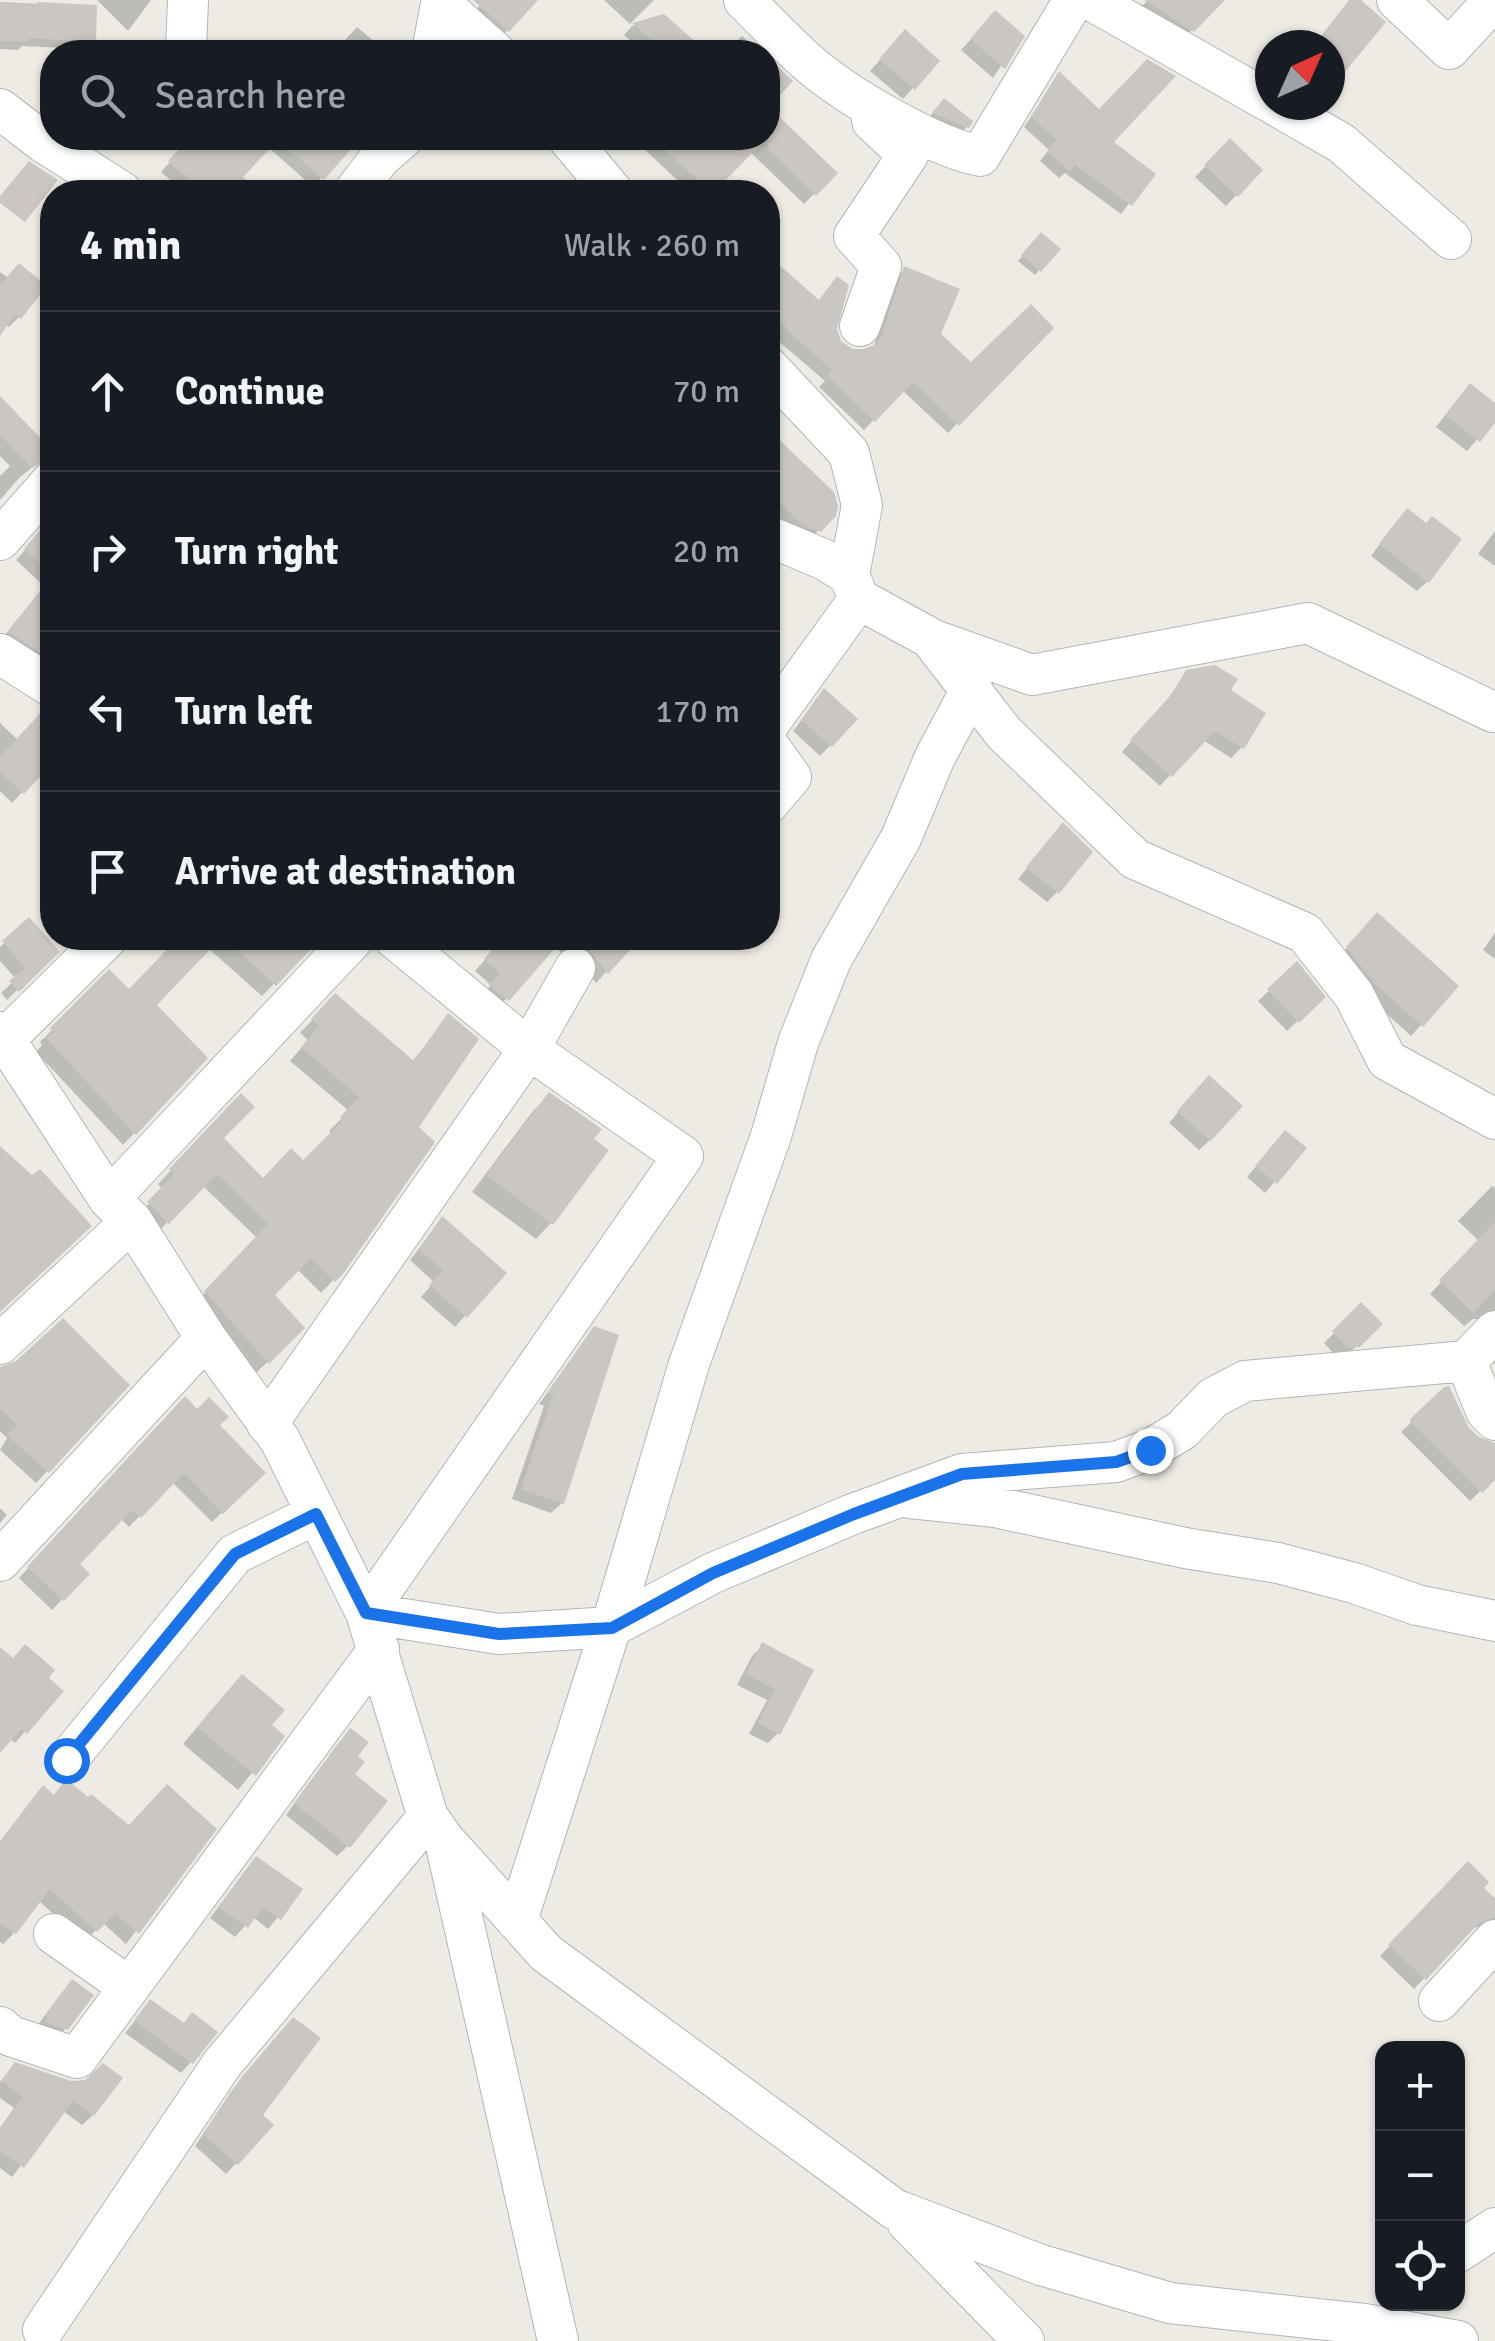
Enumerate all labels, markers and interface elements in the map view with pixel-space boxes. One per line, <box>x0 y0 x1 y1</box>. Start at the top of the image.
north arrow <box>1255 30 1345 120</box>
search box <box>40 40 780 150</box>
icon: search <box>75 68 130 123</box>
text: Search here <box>155 72 347 119</box>
text: 4 min <box>80 220 181 271</box>
text: Walk · 260 m <box>564 226 740 265</box>
icon: ahead <box>80 364 135 419</box>
text: Continue <box>175 368 325 415</box>
text: 70 m <box>673 372 740 411</box>
icon: right <box>80 524 135 579</box>
text: Turn right <box>175 528 339 575</box>
text: 20 m <box>673 532 740 571</box>
icon: left <box>80 684 135 739</box>
text: Turn left <box>175 688 313 735</box>
text: 170 m <box>656 692 740 731</box>
icon: arrive <box>80 844 135 899</box>
text: Arrive at destination <box>175 848 516 895</box>
route end <box>1128 1428 1174 1474</box>
route start <box>44 1738 90 1784</box>
map controls <box>1375 2041 1465 2311</box>
button: + <box>1375 2041 1465 2131</box>
button: − <box>1375 2131 1465 2221</box>
button: locate <box>1375 2221 1465 2311</box>

